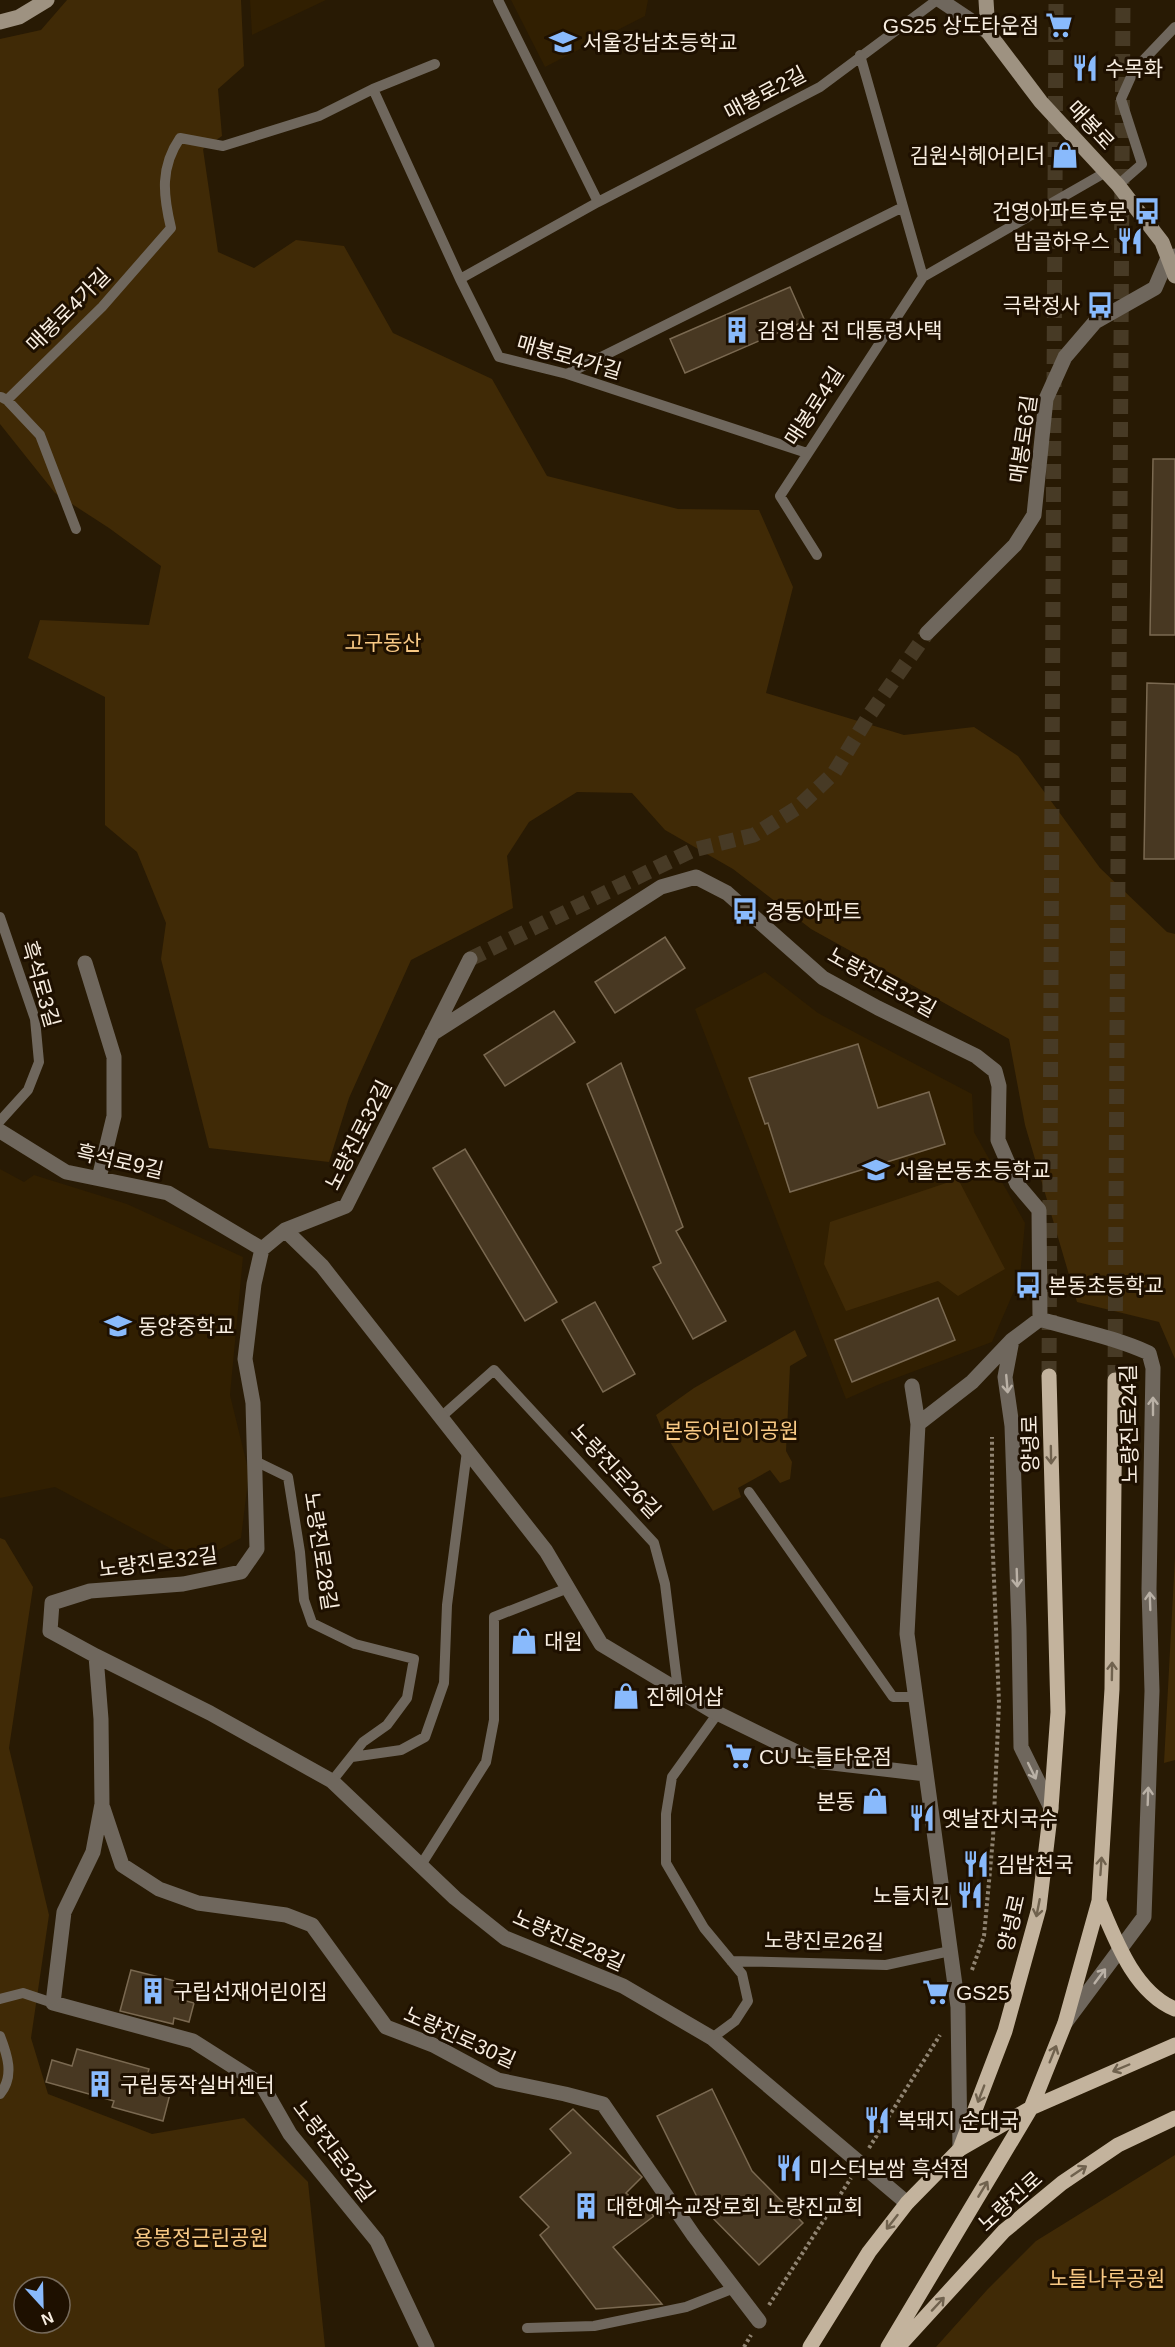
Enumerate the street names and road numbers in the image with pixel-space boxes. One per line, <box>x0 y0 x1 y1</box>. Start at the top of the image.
street label: 매봉로2길 <box>720 62 810 124</box>
street label: 매봉로 <box>1063 96 1119 154</box>
street label: 매봉로4가길 <box>22 264 114 356</box>
street label: 매봉로4가길 <box>514 331 624 383</box>
street label: 매봉로4길 <box>780 362 848 450</box>
street label: 매봉로6길 <box>1005 393 1041 485</box>
street label: 흑석로3길 <box>18 938 64 1030</box>
street label: 노량진로32길 <box>824 943 940 1021</box>
street label: 노량진로32길 <box>321 1076 395 1194</box>
street label: 흑석로9길 <box>74 1140 166 1182</box>
street label: 노량진로24길 <box>1116 1364 1142 1484</box>
street label: 양녕로 <box>1018 1415 1042 1473</box>
street label: 노량진로26길 <box>567 1419 665 1523</box>
street label: 노량진로28길 <box>300 1490 342 1612</box>
street label: 노량진로32길 <box>97 1543 219 1581</box>
street label: 양녕로 <box>993 1892 1029 1954</box>
street label: 노량진로28길 <box>510 1905 628 1975</box>
street label: 노량진로26길 <box>764 1928 884 1954</box>
street label: 노량진로30길 <box>401 2002 519 2072</box>
street label: 노량진로32길 <box>289 2096 379 2206</box>
street label: 노량진로 <box>974 2167 1046 2235</box>

